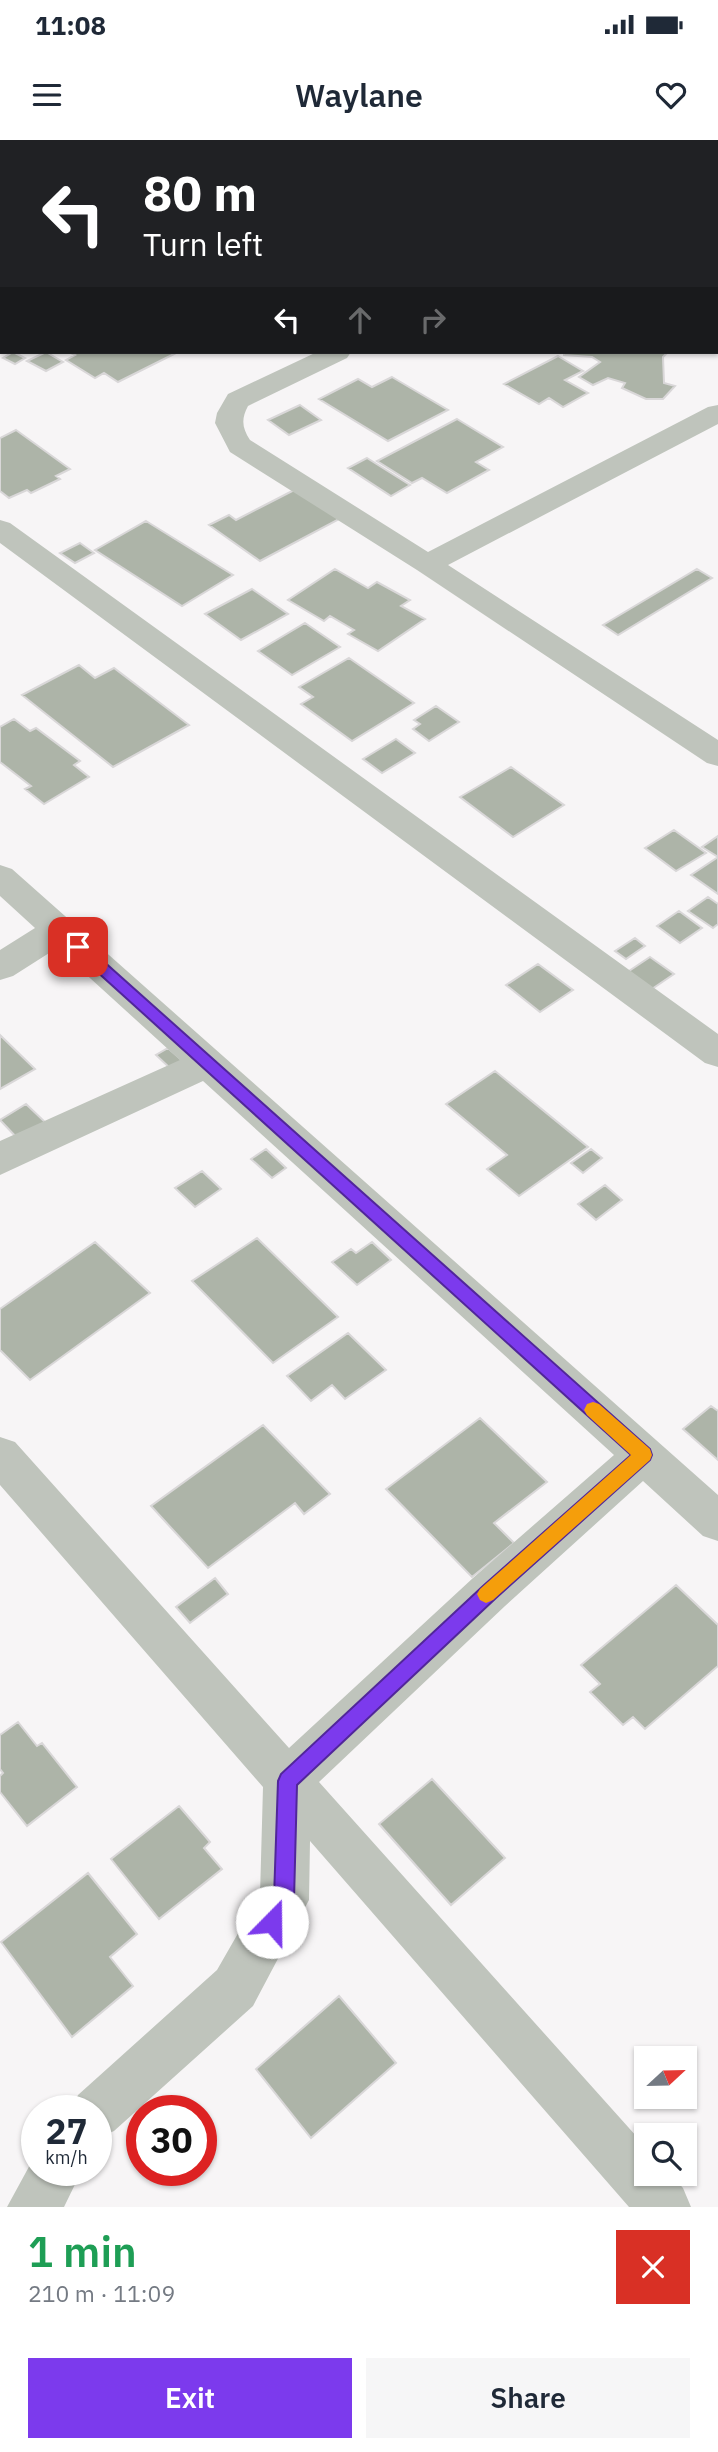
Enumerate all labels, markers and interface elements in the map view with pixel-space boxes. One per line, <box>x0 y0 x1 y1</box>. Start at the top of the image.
text: 11:08 <box>35 8 106 42</box>
text: Waylane <box>295 74 423 116</box>
icon: menu <box>28 76 66 114</box>
icon: heart <box>652 76 690 114</box>
text: 80 m <box>143 161 257 224</box>
icon: left <box>28 168 119 259</box>
text: Turn left <box>143 223 263 265</box>
icon: left <box>268 301 306 339</box>
icon: ahead <box>341 301 379 339</box>
icon: right <box>414 301 452 339</box>
pin <box>48 917 108 977</box>
icon: arrive <box>59 928 97 966</box>
position arrow <box>235 1885 309 1959</box>
north arrow <box>634 2046 696 2109</box>
map controls <box>634 2046 697 2186</box>
speed limit sign: 30 <box>126 2095 217 2186</box>
text: 27 <box>45 2108 88 2154</box>
button: search <box>634 2123 697 2186</box>
text: km/h <box>45 2146 88 2169</box>
text: 1 min <box>28 2224 137 2279</box>
button: close <box>616 2230 690 2304</box>
text: 210 m · 11:09 <box>28 2278 175 2308</box>
button: Exit <box>28 2358 352 2438</box>
button: Share <box>366 2358 690 2438</box>

